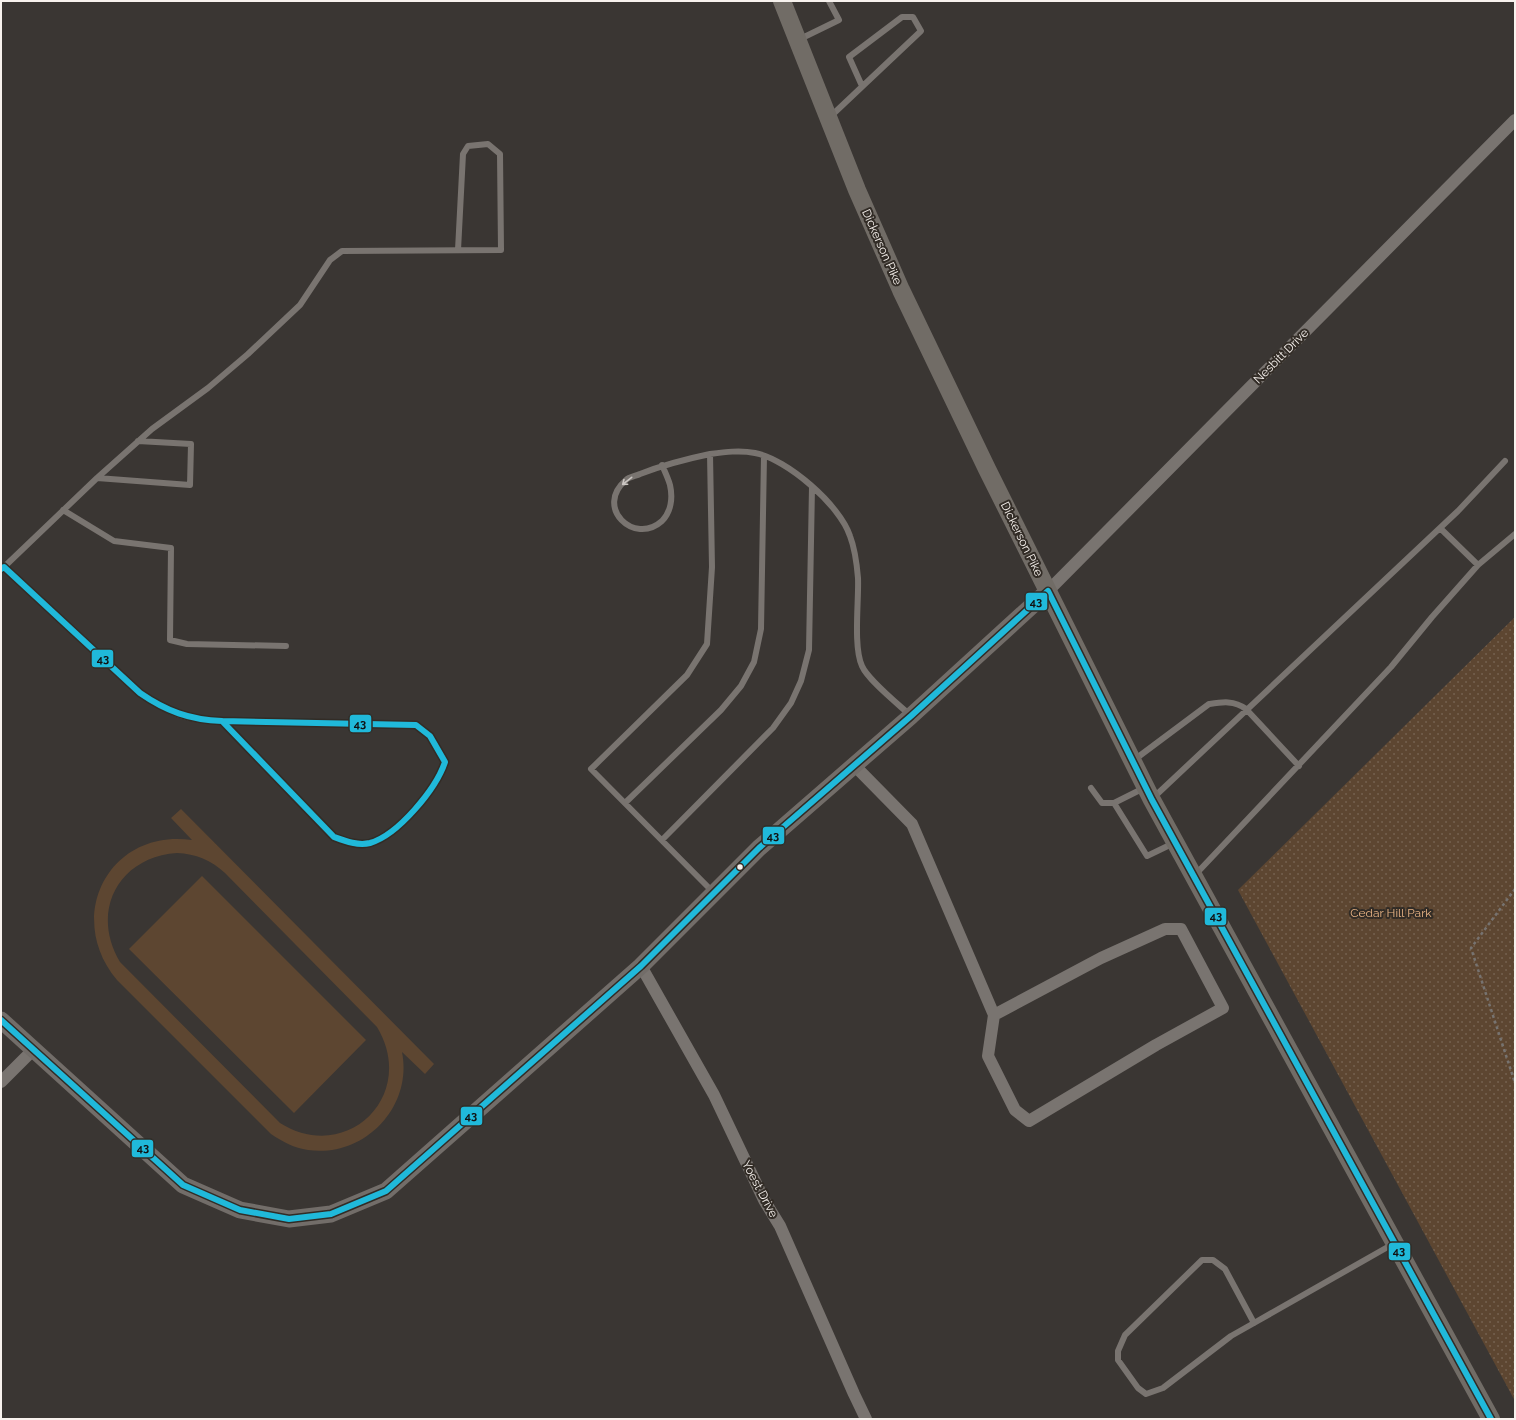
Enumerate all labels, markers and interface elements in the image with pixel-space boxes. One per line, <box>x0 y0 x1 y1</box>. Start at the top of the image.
street label: Dickerson Pike <box>859 207 905 287</box>
street label: Nesbitt Drive <box>1251 326 1311 386</box>
one-way arrow <box>622 476 632 485</box>
street label: Dickerson Pike <box>998 499 1046 579</box>
line badge: 43 <box>1025 592 1048 611</box>
text: 43 <box>1030 596 1042 609</box>
line badge: 43 <box>91 649 114 668</box>
text: 43 <box>97 653 109 666</box>
line badge: 43 <box>349 714 372 733</box>
text: 43 <box>354 718 366 731</box>
line badge: 43 <box>762 826 785 845</box>
text: 43 <box>767 830 779 843</box>
unlabelled marker <box>735 862 745 872</box>
park label: Cedar Hill Park <box>1350 906 1432 920</box>
line badge: 43 <box>1204 907 1227 926</box>
text: 43 <box>1210 910 1222 923</box>
line badge: 43 <box>460 1106 483 1126</box>
text: 43 <box>465 1110 477 1123</box>
line badge: 43 <box>131 1139 154 1158</box>
text: 43 <box>137 1142 149 1155</box>
street label: Yoest Drive <box>739 1158 781 1220</box>
line badge: 43 <box>1388 1242 1411 1261</box>
text: 43 <box>1393 1245 1405 1258</box>

